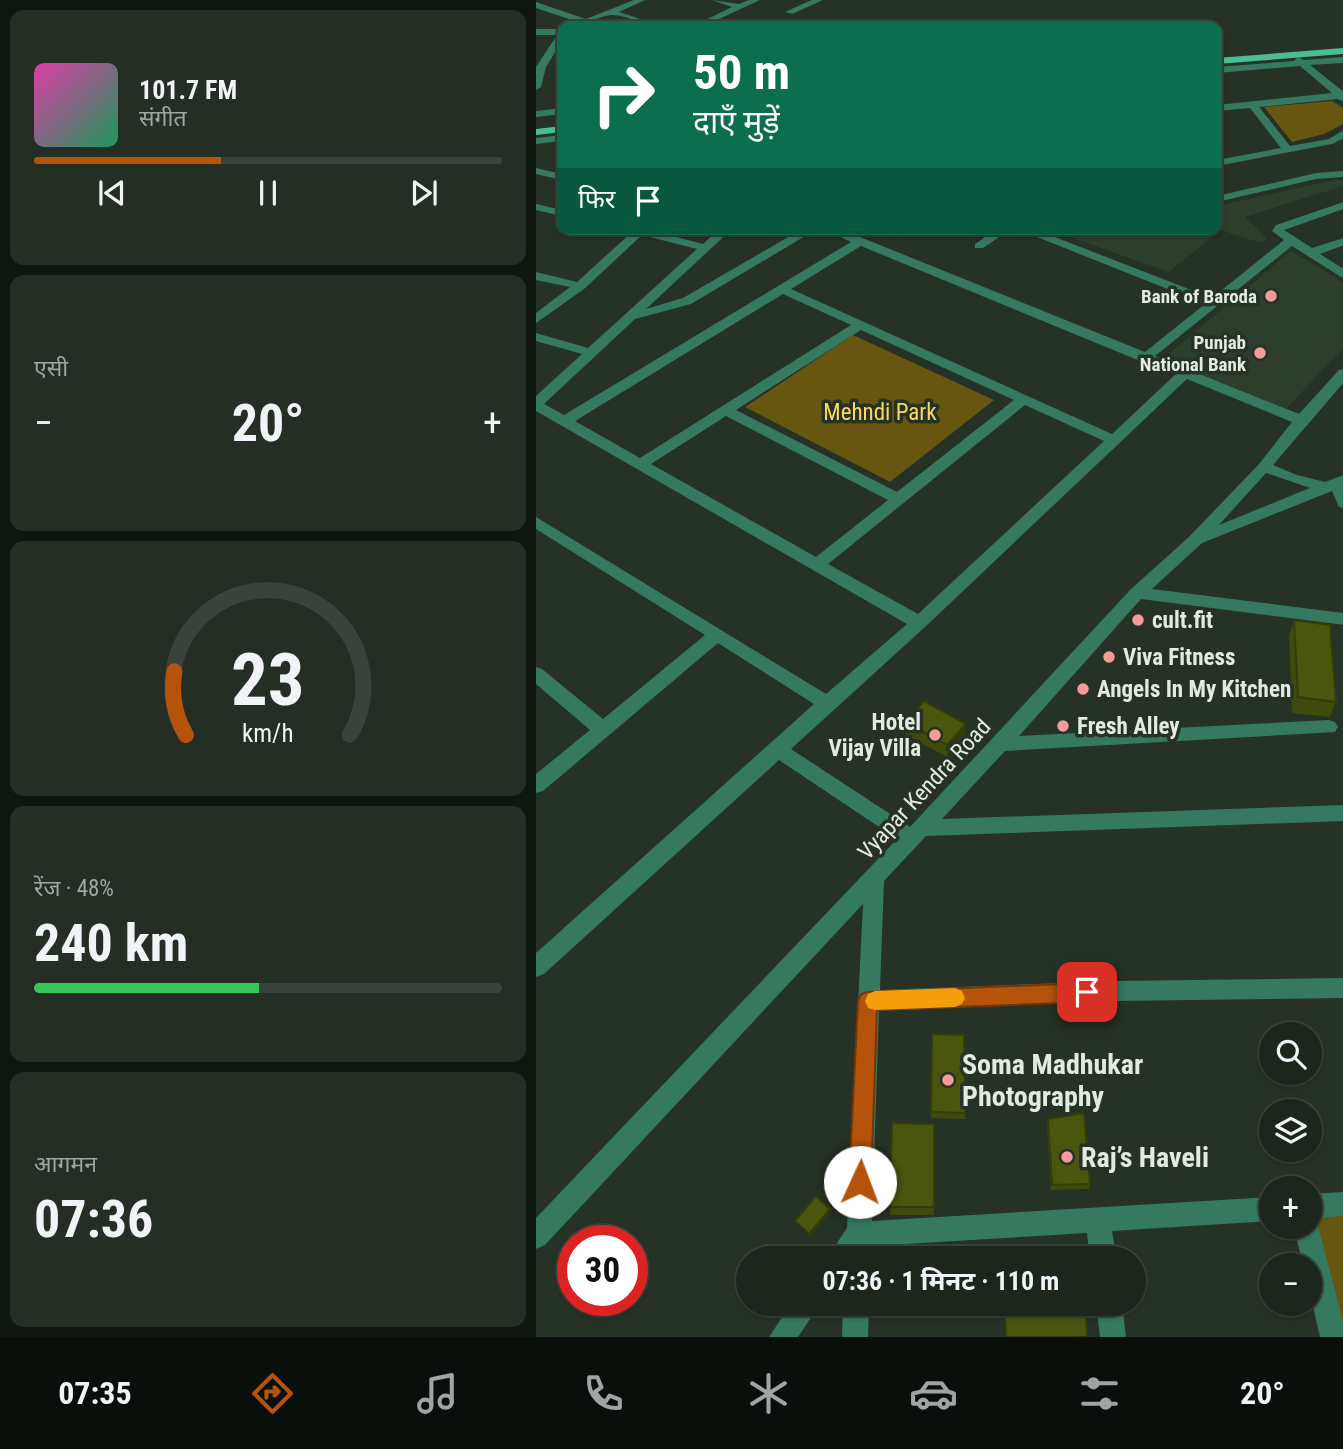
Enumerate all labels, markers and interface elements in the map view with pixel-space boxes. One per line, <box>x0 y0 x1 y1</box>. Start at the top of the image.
text: 50 m <box>693 44 790 101</box>
icon: right <box>578 49 669 140</box>
text: 101.7 FM <box>139 75 237 105</box>
text: दाएँ मुड़ें <box>693 103 780 141</box>
text: संगीत <box>139 105 187 132</box>
icon: previous <box>93 174 131 212</box>
icon: pause <box>249 174 287 212</box>
icon: next <box>405 174 443 212</box>
icon: arrive <box>629 182 667 220</box>
text: फिर <box>578 184 615 214</box>
place label: Bank of Baroda <box>1141 285 1257 308</box>
marker: Bank of Baroda <box>1263 288 1279 304</box>
place label: Punjab National Bank <box>1140 331 1247 376</box>
marker: Punjab National Bank <box>1252 345 1268 361</box>
text: एसी <box>34 355 68 382</box>
text: 20° <box>232 393 304 454</box>
park label: Mehndi Park <box>823 399 937 426</box>
text: − <box>34 401 53 445</box>
text: + <box>483 401 502 445</box>
place label: cult.fit <box>1152 607 1213 634</box>
marker: cult.fit <box>1130 612 1146 628</box>
text: 23 <box>231 637 305 723</box>
place label: Viva Fitness <box>1123 644 1235 671</box>
marker: Viva Fitness <box>1101 649 1117 665</box>
place label: Angels In My Kitchen <box>1097 676 1291 703</box>
marker: Angels In My Kitchen <box>1075 681 1091 697</box>
place label: Hotel Vijay Villa <box>829 709 921 762</box>
street label: Vyapar Kendra Road <box>852 713 996 865</box>
place label: Fresh Alley <box>1077 713 1180 740</box>
text: km/h <box>242 718 294 747</box>
marker: Fresh Alley <box>1055 718 1071 734</box>
marker: Hotel Vijay Villa <box>927 727 943 743</box>
text: रेंज · 48% <box>34 875 114 902</box>
text: 240 km <box>34 913 188 974</box>
pin <box>1057 962 1117 1022</box>
icon: arrive <box>1068 973 1106 1011</box>
map controls <box>1259 1022 1322 1316</box>
button: search <box>1259 1022 1322 1085</box>
place label: Soma Madhukar Photography <box>962 1048 1143 1113</box>
marker: Soma Madhukar Photography <box>940 1072 956 1088</box>
button: layers <box>1259 1099 1322 1162</box>
place label: Raj’s Haveli <box>1081 1141 1209 1174</box>
position arrow <box>823 1145 897 1219</box>
marker: Raj’s Haveli <box>1059 1149 1075 1165</box>
text: आगमन <box>34 1151 97 1178</box>
button: + <box>1259 1176 1322 1239</box>
text: 07:36 <box>34 1189 153 1250</box>
speed limit sign: 30 <box>557 1225 648 1316</box>
button: − <box>1259 1253 1322 1316</box>
text: 07:36 · 1 मिनट · 110 m <box>823 1266 1059 1296</box>
icon: directions <box>248 1369 297 1418</box>
icon: music <box>413 1369 462 1418</box>
icon: phone <box>579 1369 628 1418</box>
icon: climate <box>744 1369 793 1418</box>
icon: car <box>909 1369 958 1418</box>
icon: filters <box>1075 1369 1124 1418</box>
text: 07:35 <box>58 1374 132 1412</box>
text: 20° <box>1240 1374 1285 1412</box>

